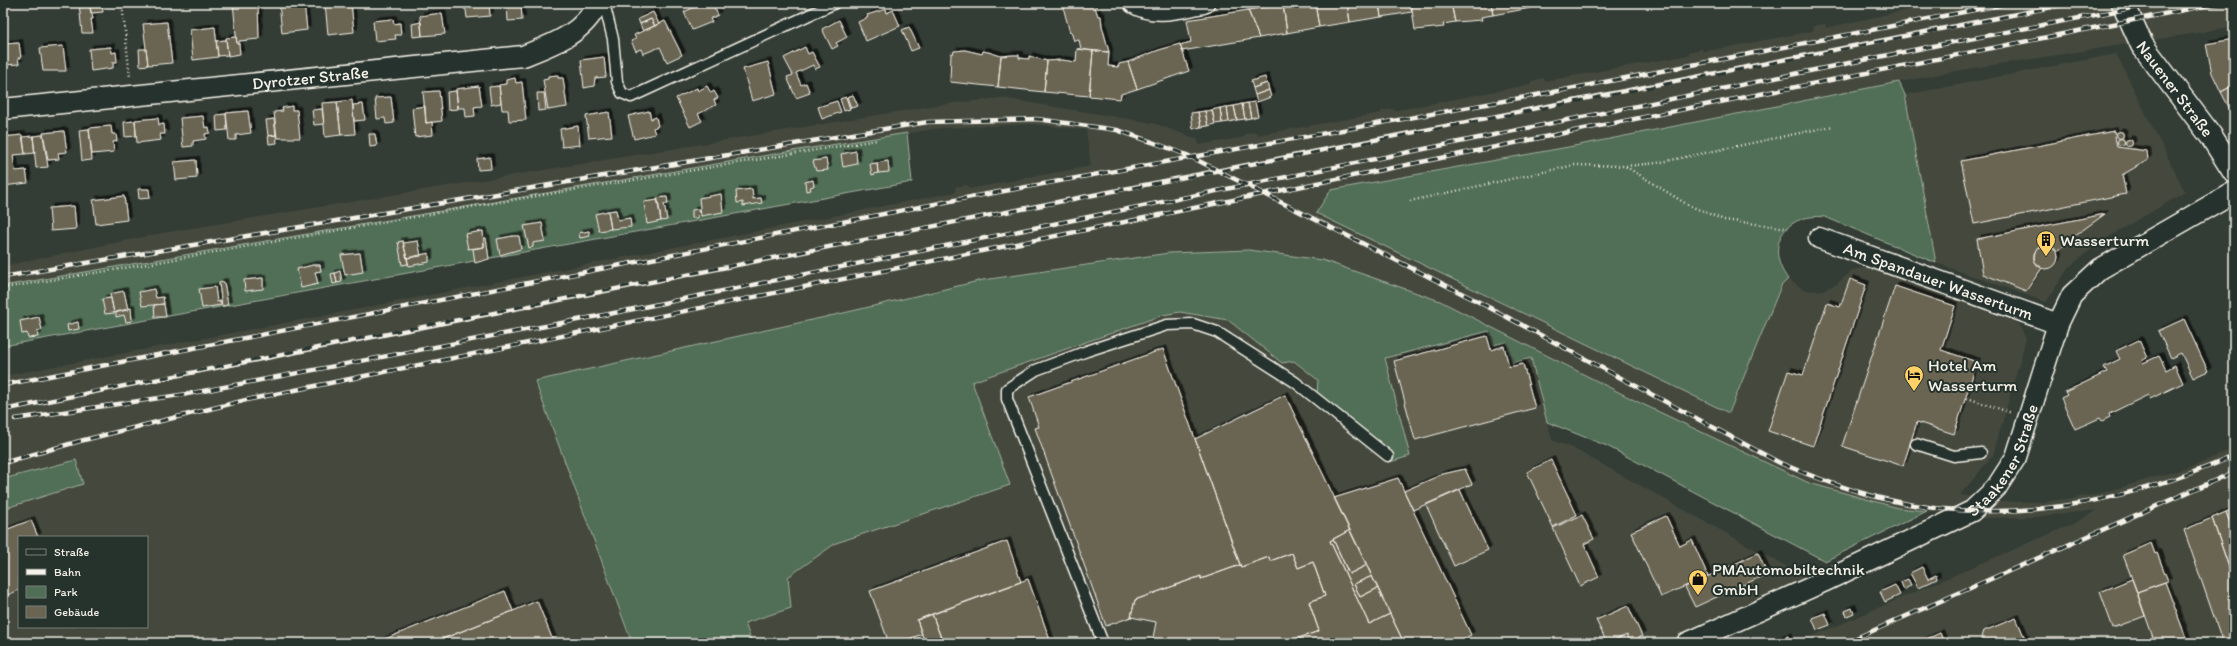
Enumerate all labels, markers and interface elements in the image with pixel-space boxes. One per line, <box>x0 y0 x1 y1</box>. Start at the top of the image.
street label: Nauener Straße <box>2132 37 2218 141</box>
street label: Dyrotzer Straße <box>251 62 370 94</box>
building icon: Wasserturm <box>2035 229 2057 257</box>
place label: Wasserturm <box>2060 230 2149 250</box>
street label: Am Spandauer Wasserturm <box>1841 238 2036 324</box>
place label: Hotel Am Wasserturm <box>1928 355 2017 395</box>
hotel icon: Hotel Am Wasserturm <box>1903 364 1925 392</box>
street label: Staakener Straße <box>1963 402 2042 520</box>
legend <box>18 536 148 628</box>
text: Straße <box>54 545 89 559</box>
place label: PMAutomobiltechnik GmbH <box>1712 559 1865 599</box>
text: Bahn <box>54 565 81 579</box>
shop icon: PMAutomobiltechnik GmbH <box>1687 568 1709 596</box>
text: Park <box>54 585 78 599</box>
text: Gebäude <box>54 605 99 619</box>

